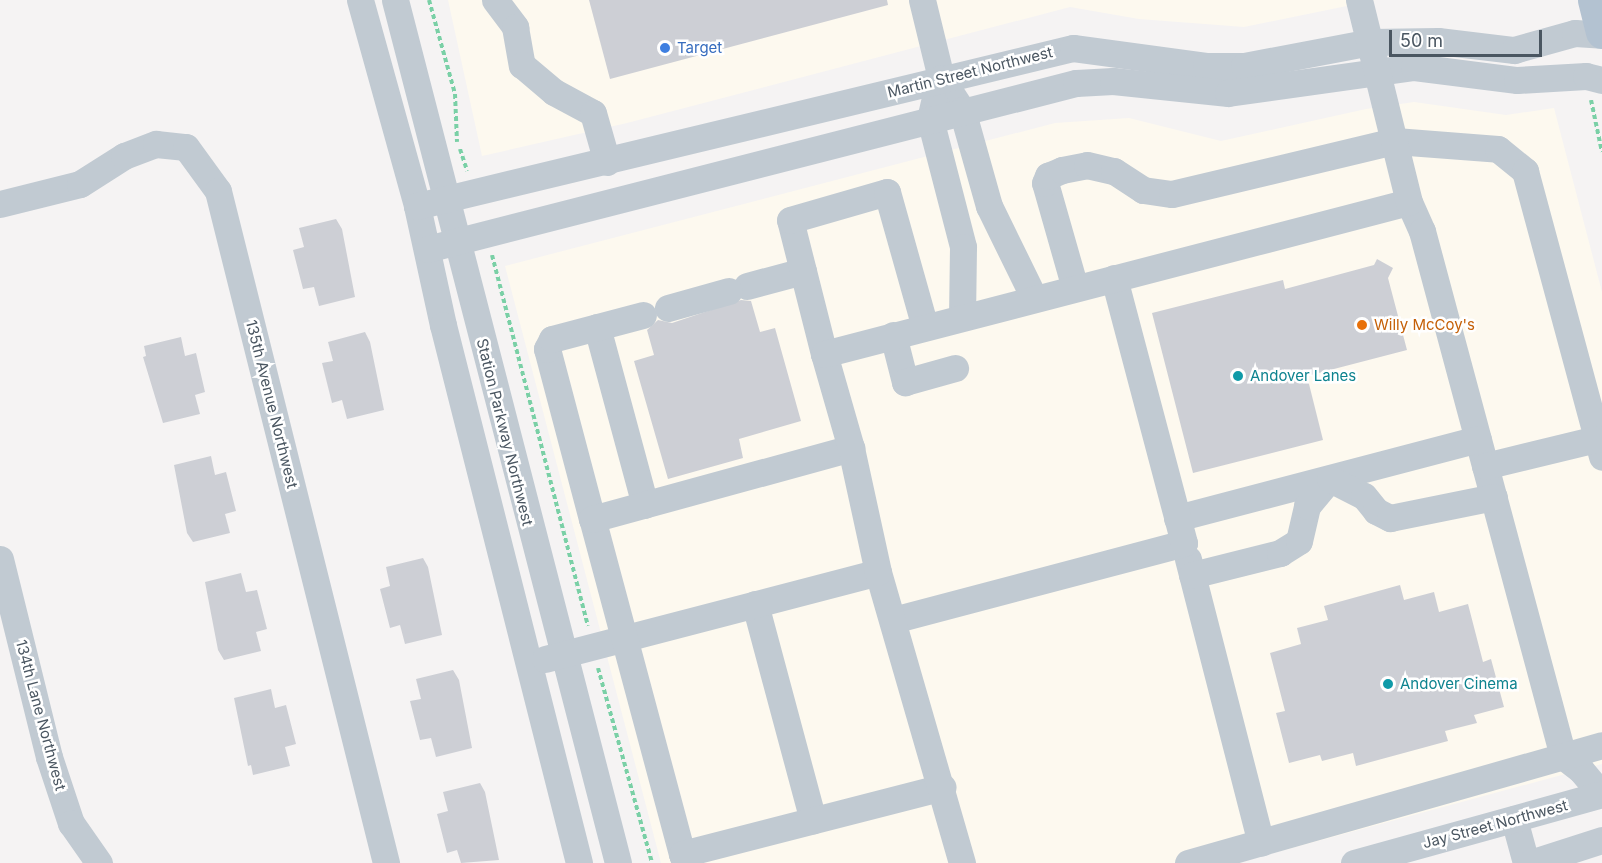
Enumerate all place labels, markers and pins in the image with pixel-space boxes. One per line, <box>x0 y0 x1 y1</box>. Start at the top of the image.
place label: Target <box>677 39 722 57</box>
marker: Target <box>658 41 672 55</box>
place label: Willy McCoy's <box>1374 316 1475 334</box>
marker: Willy McCoy's <box>1355 318 1369 332</box>
place label: Andover Lanes <box>1250 367 1356 385</box>
marker: Andover Lanes <box>1231 369 1245 383</box>
place label: Andover Cinema <box>1400 675 1518 693</box>
marker: Andover Cinema <box>1381 677 1395 691</box>

